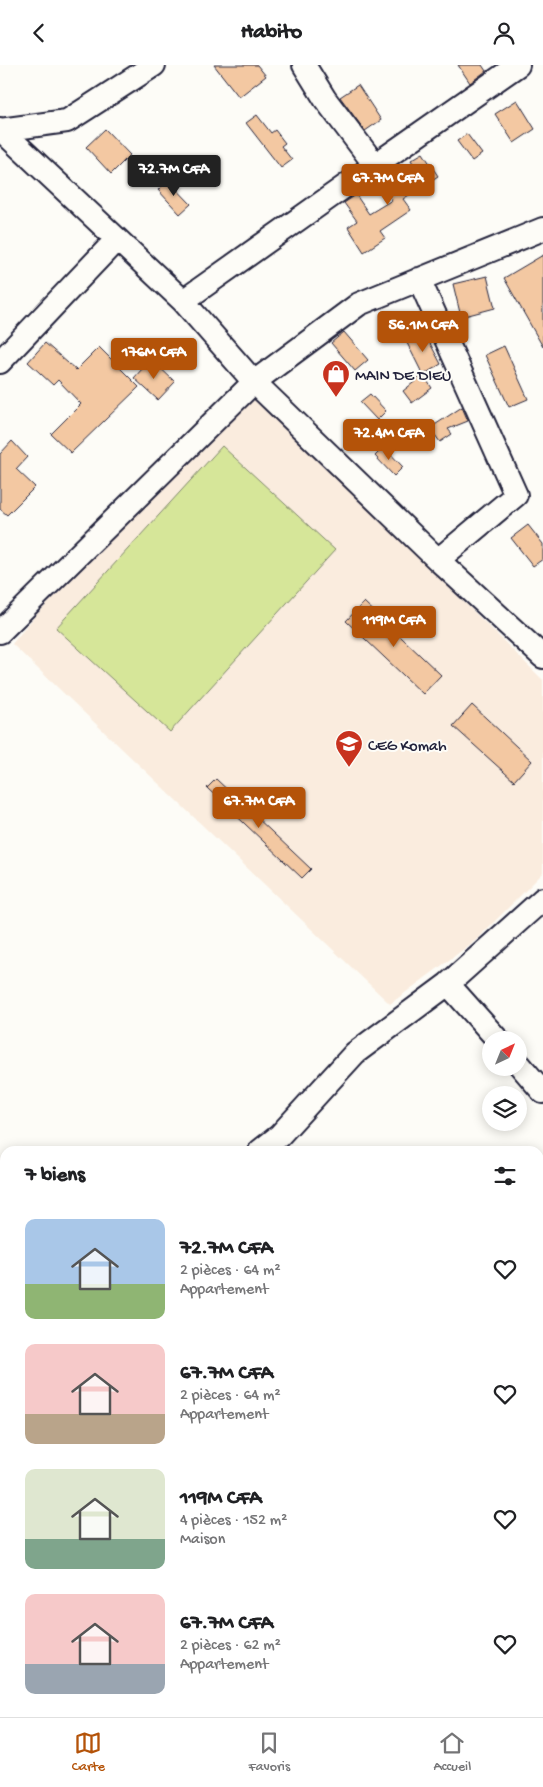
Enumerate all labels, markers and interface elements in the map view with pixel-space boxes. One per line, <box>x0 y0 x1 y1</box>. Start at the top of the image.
icon: back <box>25 19 53 47</box>
icon: person <box>490 19 518 47</box>
text: Habito <box>241 20 302 46</box>
pin: 72.7M CFA <box>117 155 231 197</box>
text: 72.7M CFA <box>139 161 209 180</box>
pin: 67.7M CFA <box>331 163 445 206</box>
text: 67.7M CFA <box>353 170 423 189</box>
pin: 56.1M CFA <box>366 311 480 353</box>
text: 56.1M CFA <box>388 317 458 336</box>
pin: 176M CFA <box>102 337 206 380</box>
text: 176M CFA <box>122 344 186 363</box>
shop icon: MAIN DE DIEU <box>321 359 351 398</box>
place label: MAIN DE DIEU <box>355 368 451 387</box>
pin: 72.4M CFA <box>332 419 446 461</box>
text: 72.4M CFA <box>354 425 424 444</box>
pin: 119M CFA <box>342 605 446 648</box>
text: 119M CFA <box>363 612 425 631</box>
school or university icon: CEG Komah <box>334 729 364 768</box>
place label: CEG Komah <box>368 738 447 757</box>
pin: 67.7M CFA <box>202 787 316 829</box>
text: 67.7M CFA <box>224 793 294 812</box>
north arrow <box>482 1031 528 1076</box>
map controls <box>482 1031 527 1131</box>
button: layers <box>482 1086 527 1131</box>
icon: filters <box>491 1162 519 1190</box>
text: 7 biens <box>25 1164 85 1189</box>
text: 72.7M CFA <box>180 1237 273 1262</box>
icon: home <box>65 1239 125 1299</box>
icon: heart <box>491 1255 519 1283</box>
text: 2 pièces · 64 m² <box>180 1262 281 1281</box>
text: Appartement <box>180 1281 268 1300</box>
text: 67.7M CFA <box>180 1362 273 1387</box>
icon: home <box>65 1364 125 1424</box>
icon: heart <box>491 1380 519 1408</box>
text: 2 pièces · 64 m² <box>180 1387 281 1406</box>
text: Appartement <box>180 1406 268 1425</box>
text: 119M CFA <box>180 1487 262 1512</box>
icon: home <box>65 1489 125 1549</box>
icon: heart <box>491 1505 519 1533</box>
text: 4 pièces · 152 m² <box>180 1512 287 1531</box>
text: Maison <box>180 1531 225 1550</box>
text: 67.7M CFA <box>180 1612 273 1637</box>
icon: home <box>65 1614 125 1674</box>
icon: heart <box>491 1630 519 1658</box>
text: 2 pièces · 62 m² <box>180 1637 281 1656</box>
text: Appartement <box>180 1656 268 1675</box>
tab: Carte <box>72 1729 105 1776</box>
tab: Favoris <box>249 1729 290 1776</box>
tab: Accueil <box>434 1729 471 1776</box>

